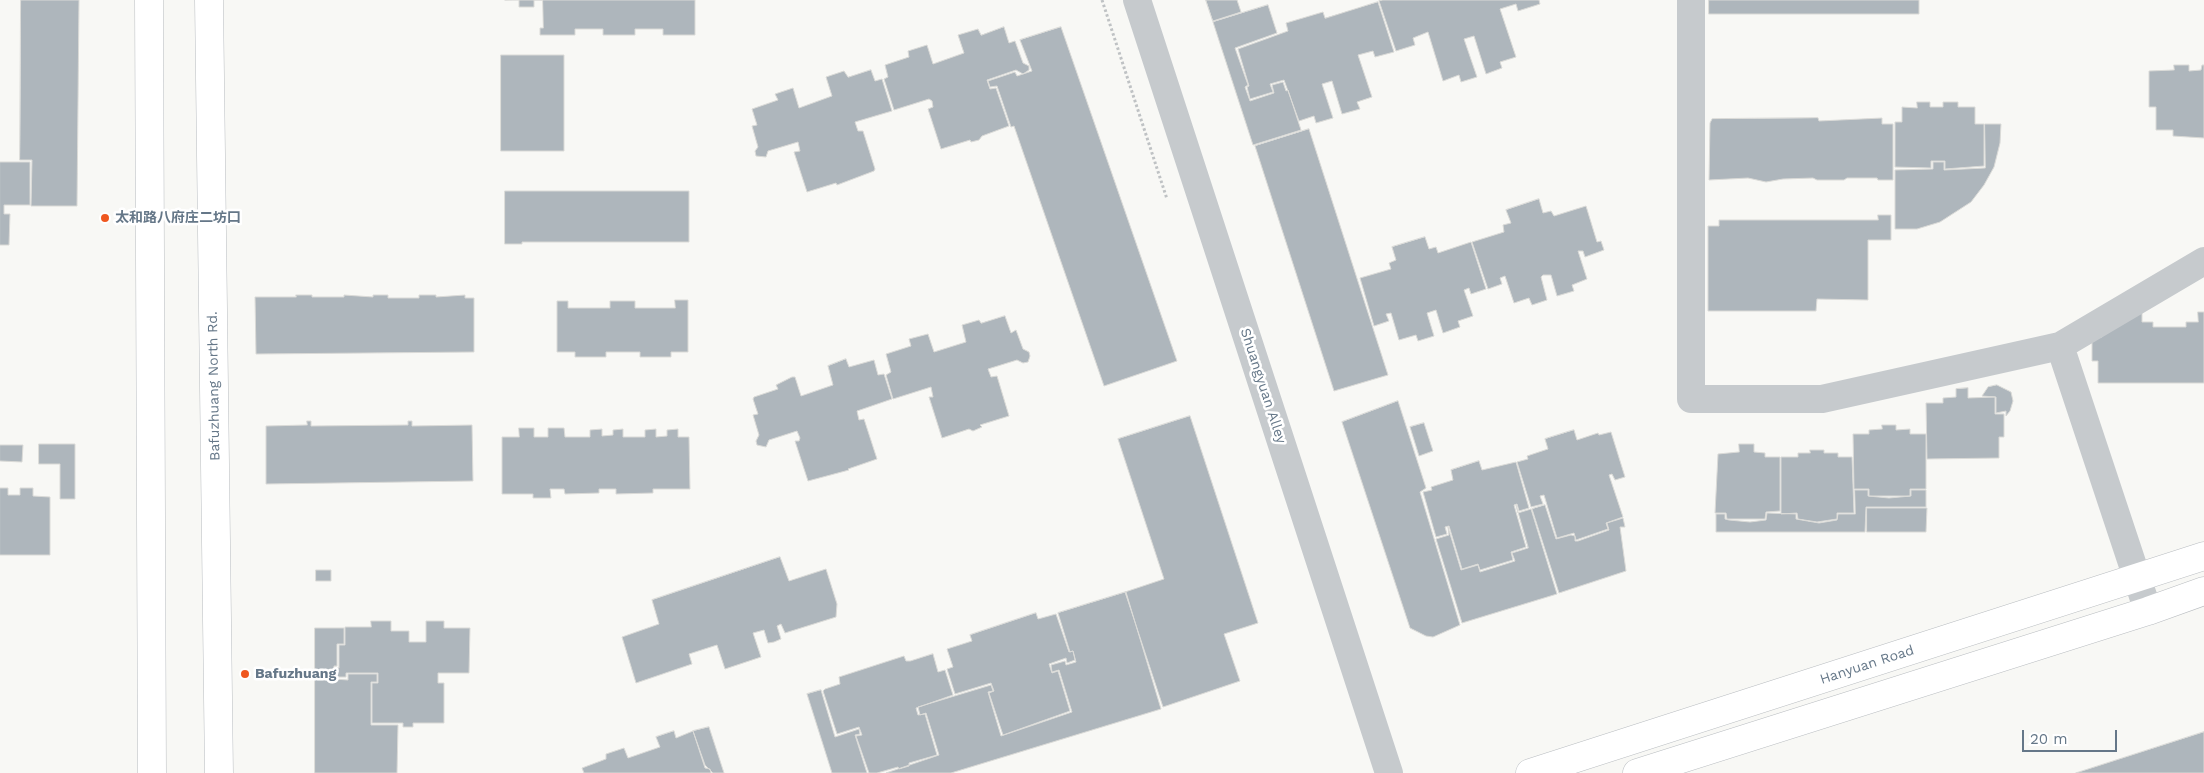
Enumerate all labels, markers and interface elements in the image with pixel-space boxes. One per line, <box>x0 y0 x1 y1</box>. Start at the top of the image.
place label: 太和路八府庄二坊口 <box>115 210 241 226</box>
marker: 太和路八府庄二坊口 <box>99 212 111 224</box>
street label: Bafuzhuang North Rd. <box>204 311 224 461</box>
street label: Shuangyuan Alley <box>1236 326 1290 446</box>
street label: Hanyuan Road <box>1818 642 1916 688</box>
place label: Bafuzhuang <box>255 666 336 682</box>
marker: Bafuzhuang <box>239 668 251 680</box>
scale bar <box>2024 720 2119 752</box>
text: 20 m <box>2030 730 2068 748</box>

